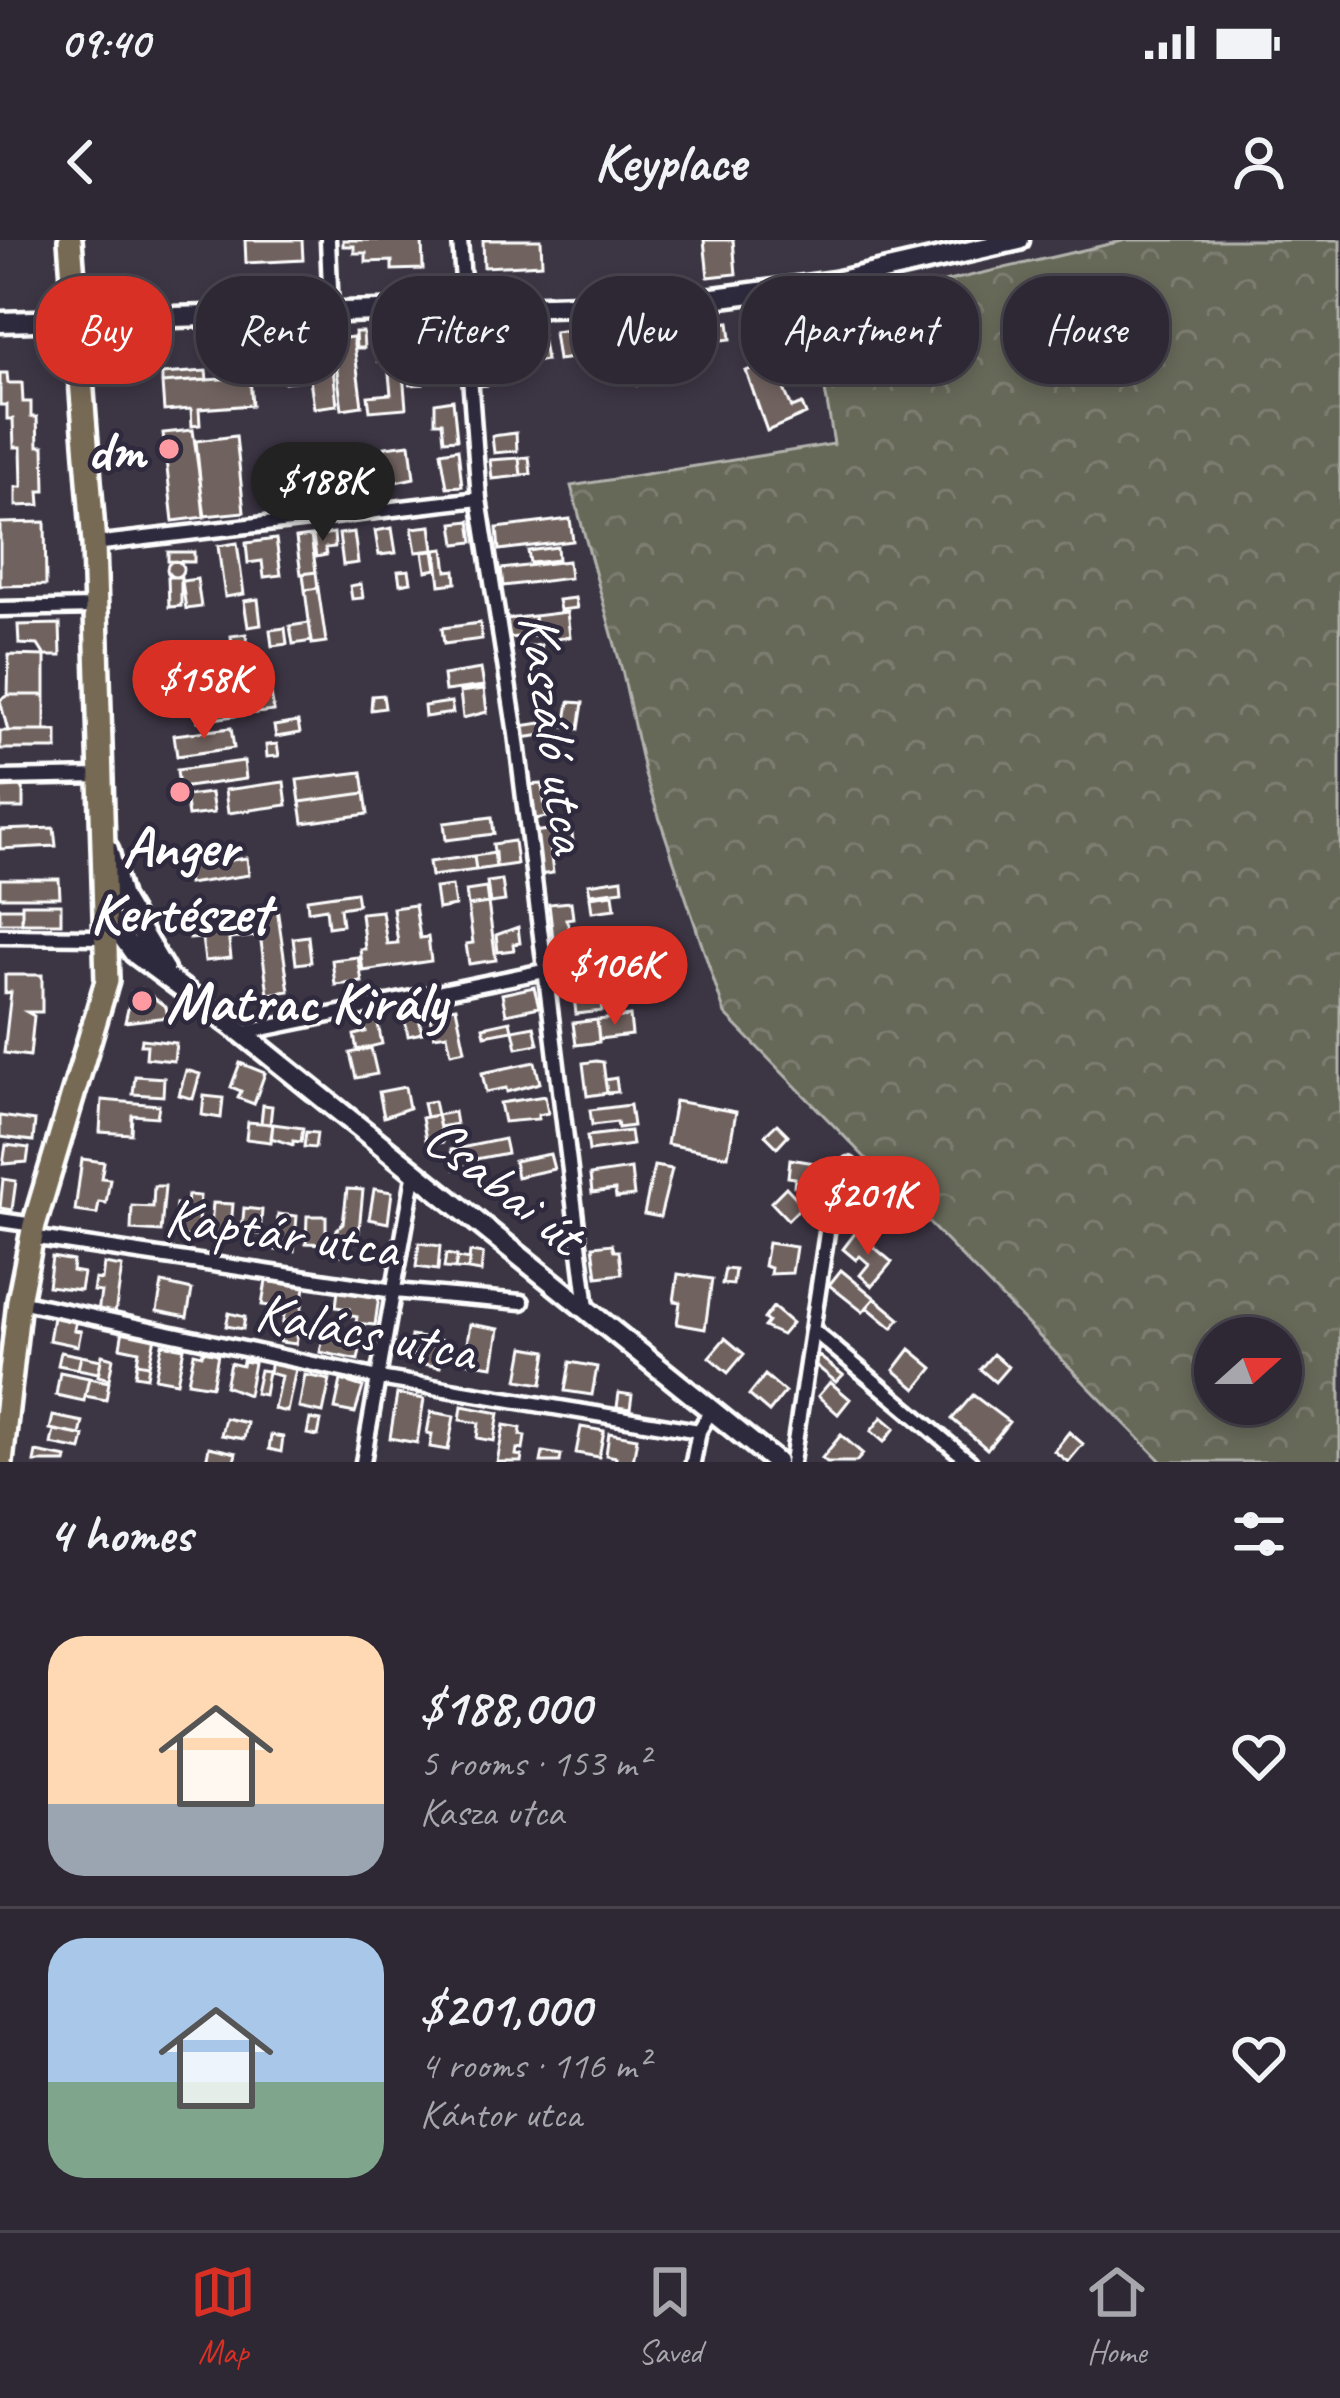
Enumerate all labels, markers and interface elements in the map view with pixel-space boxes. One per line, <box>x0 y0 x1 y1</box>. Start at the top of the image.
text: 09:40 <box>60 14 149 71</box>
text: Keyplace <box>594 128 746 196</box>
icon: back <box>48 129 114 195</box>
icon: person <box>1226 129 1292 195</box>
chip: Buy <box>36 276 172 384</box>
chip: Rent <box>196 276 348 384</box>
chip: Filters <box>372 276 548 384</box>
chip: New <box>572 276 717 384</box>
chip: Apartment <box>741 276 979 384</box>
chip: House <box>1003 276 1169 384</box>
place label: dm <box>87 414 148 486</box>
marker: dm <box>156 436 182 462</box>
pin: $188K <box>239 442 407 544</box>
text: $188K <box>278 456 368 505</box>
street label: Kaszáló utca <box>503 609 608 860</box>
pin: $158K <box>120 640 288 742</box>
text: $158K <box>159 654 249 703</box>
marker: Anger Kertészet <box>167 779 193 805</box>
place label: Anger Kertészet <box>90 811 278 949</box>
pin: $106K <box>531 926 699 1028</box>
text: $106K <box>570 940 660 989</box>
place label: Matrac Király <box>166 966 451 1038</box>
marker: Matrac Király <box>129 988 155 1014</box>
street label: Csabai út <box>410 1101 603 1274</box>
pin: $201K <box>784 1156 952 1258</box>
text: $201K <box>823 1170 913 1219</box>
street label: Kaptár utca <box>161 1180 406 1284</box>
street label: Kalács utca <box>250 1274 485 1388</box>
north arrow <box>1194 1317 1302 1425</box>
map controls <box>1194 1317 1302 1425</box>
icon: filters <box>1226 1501 1292 1567</box>
text: 4 homes <box>48 1502 192 1566</box>
text: $188,000 <box>420 1675 591 1739</box>
icon: home <box>144 1684 288 1828</box>
icon: heart <box>1226 1723 1292 1789</box>
text: 5 rooms · 153 m² <box>420 1739 648 1788</box>
text: Kasza utca <box>420 1788 564 1837</box>
text: $201,000 <box>420 1977 591 2041</box>
icon: home <box>144 1986 288 2130</box>
icon: heart <box>1226 2025 1292 2091</box>
text: 4 rooms · 116 m² <box>420 2041 648 2090</box>
text: Kántor utca <box>420 2090 581 2139</box>
tab: Map <box>190 2259 256 2373</box>
tab: Saved <box>637 2259 703 2373</box>
tab: Home <box>1084 2259 1150 2373</box>

